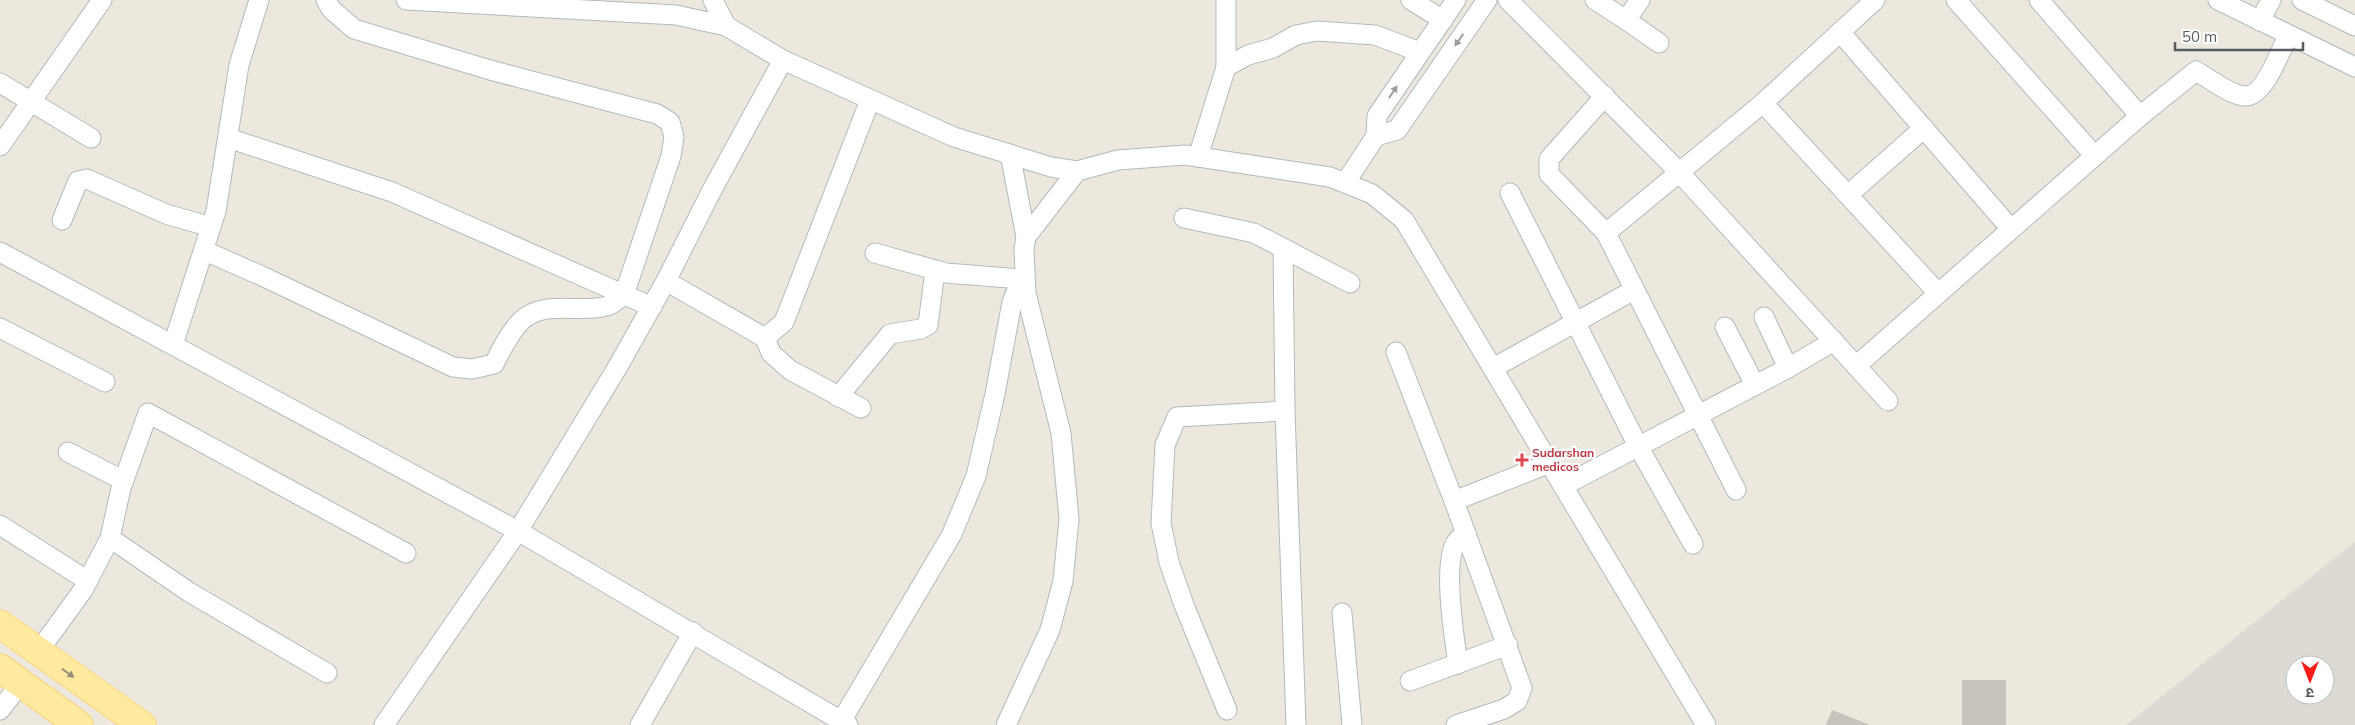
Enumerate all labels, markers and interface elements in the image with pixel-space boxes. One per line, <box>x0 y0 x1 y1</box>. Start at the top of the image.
scale bar <box>2175 20 2302 52</box>
text: 50 m <box>2182 27 2217 46</box>
one-way arrow <box>1454 33 1464 47</box>
one-way arrow <box>1388 85 1398 99</box>
place label: Sudarshan medicos <box>1532 445 1594 474</box>
marker: Sudarshan medicos <box>1516 454 1528 466</box>
north arrow <box>2285 655 2335 705</box>
one-way arrow <box>61 668 75 678</box>
text: उ <box>2305 684 2314 702</box>

